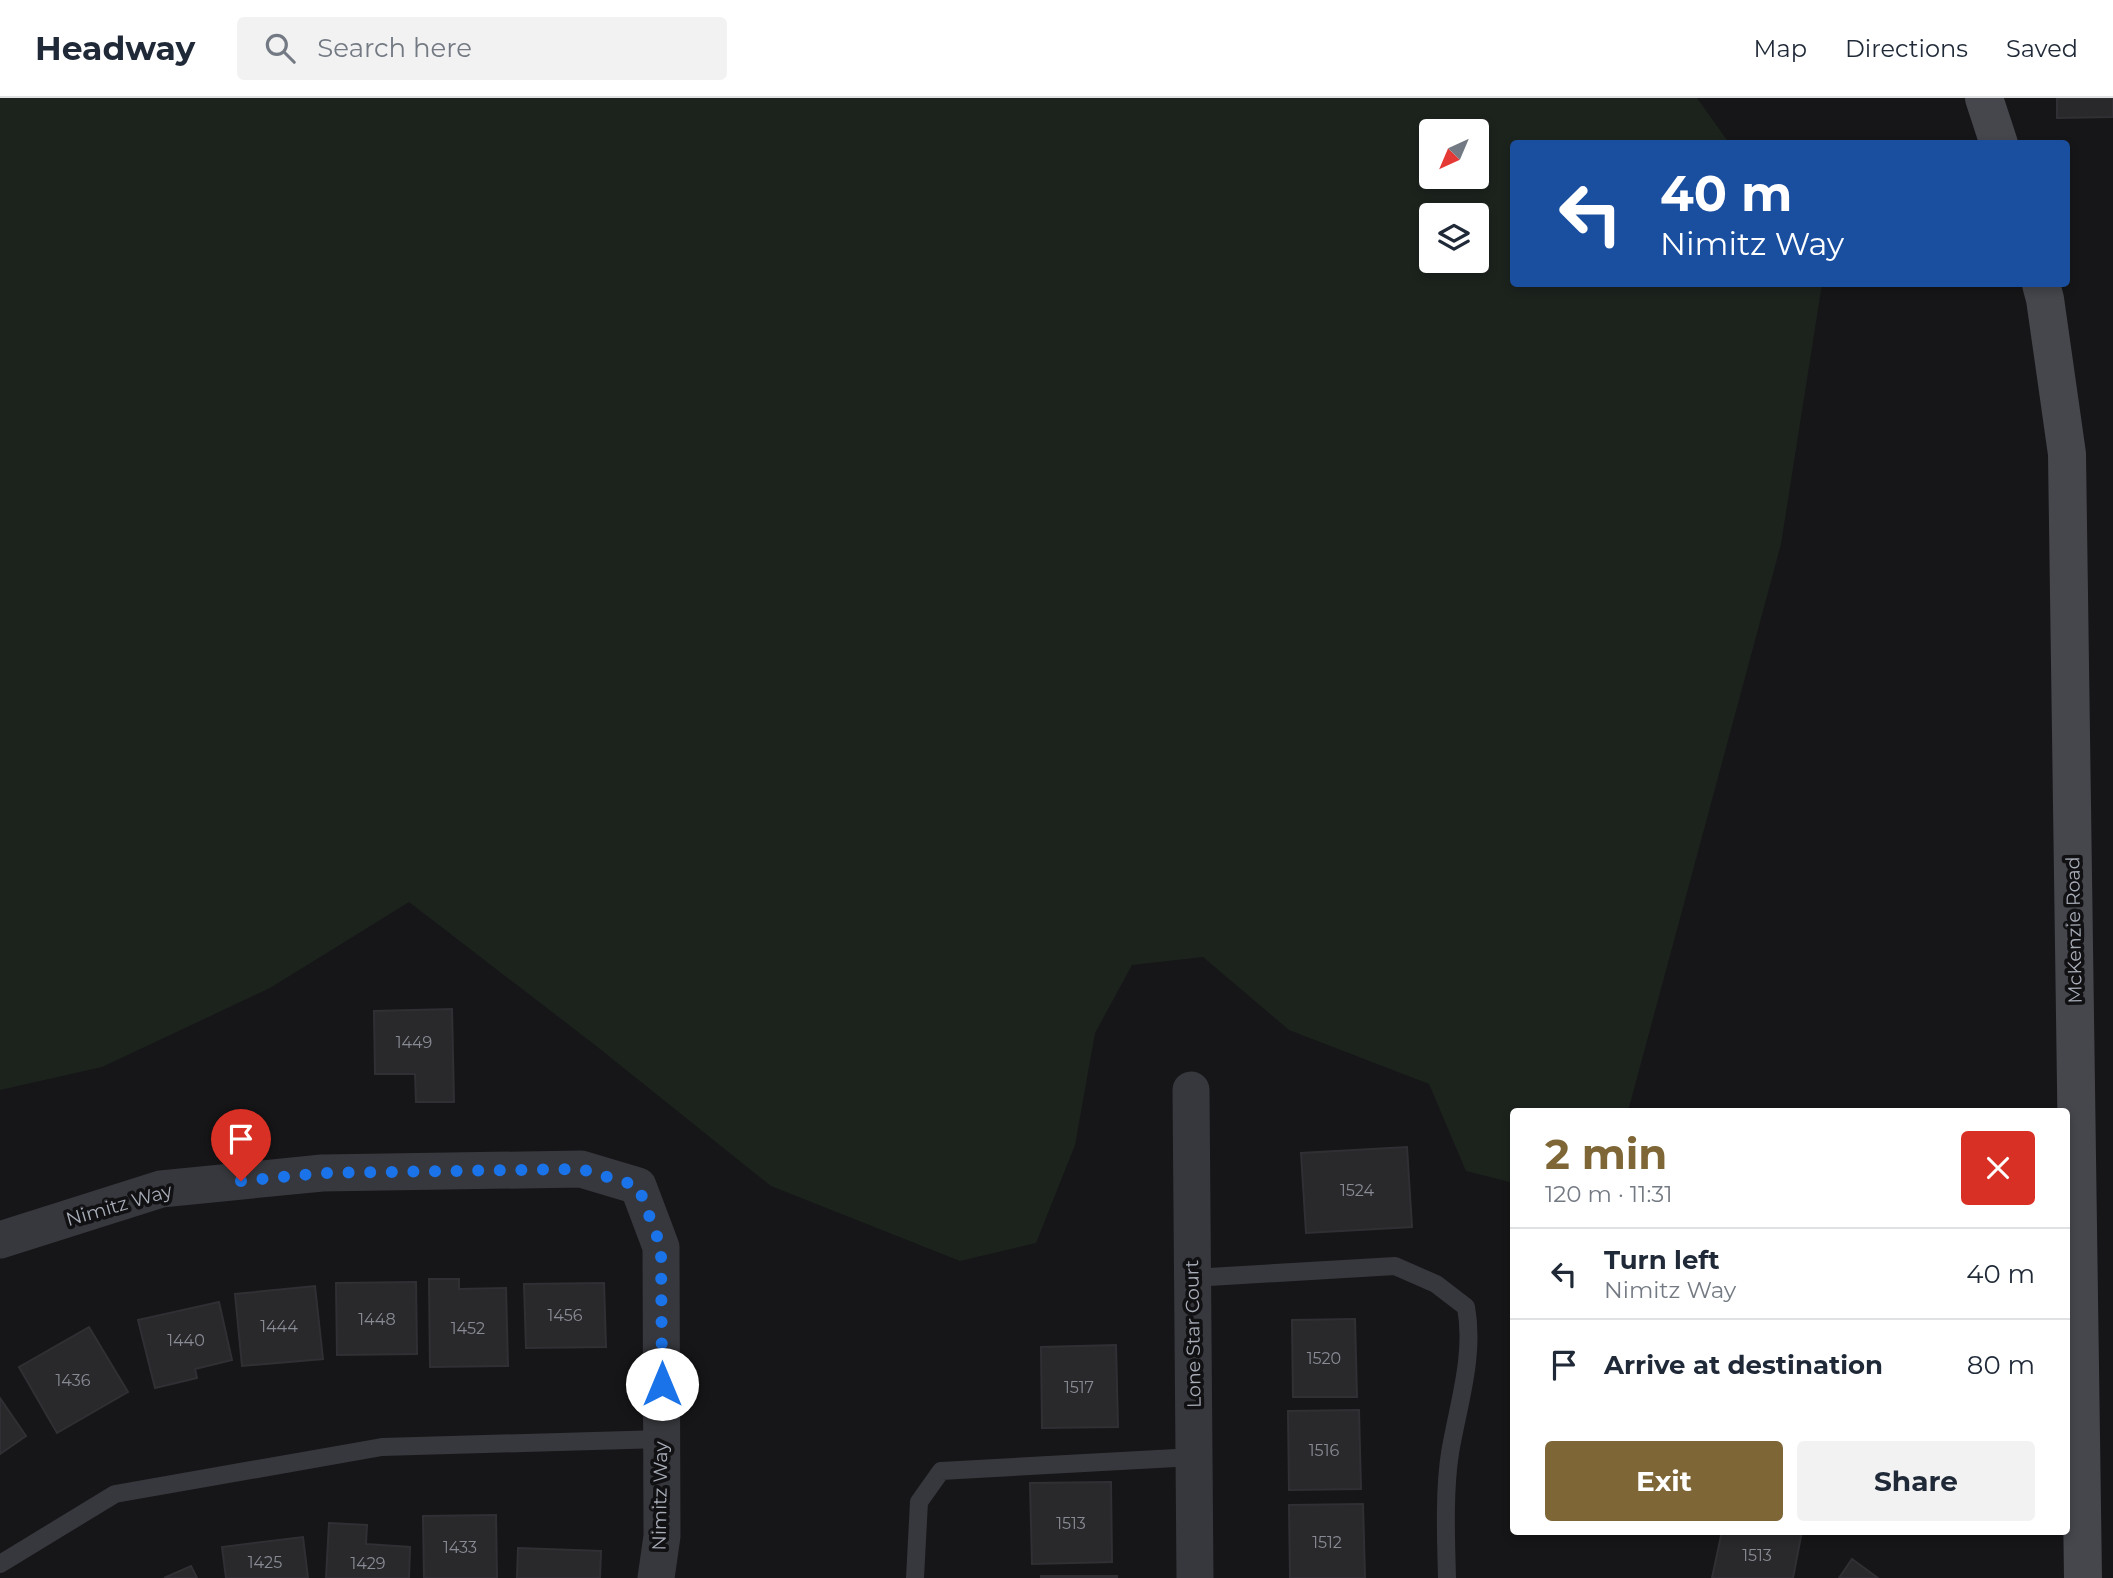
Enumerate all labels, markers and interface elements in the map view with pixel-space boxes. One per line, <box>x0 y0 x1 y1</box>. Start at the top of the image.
search box <box>237 17 727 80</box>
text: Headway <box>35 28 195 68</box>
icon: search <box>261 29 299 67</box>
text: Search here <box>317 32 472 64</box>
text: Map <box>1754 34 1807 63</box>
text: Directions <box>1845 34 1968 63</box>
text: Saved <box>2006 34 2078 63</box>
north arrow <box>1419 119 1489 189</box>
map controls <box>1419 119 1489 273</box>
text: 40 m <box>1660 164 1792 223</box>
icon: left <box>1545 168 1636 259</box>
button: layers <box>1419 203 1489 273</box>
text: Nimitz Way <box>1660 224 1844 263</box>
street label: McKenzie Road <box>2061 856 2087 1004</box>
house number: 1449 <box>396 1033 432 1052</box>
pin <box>211 1109 271 1181</box>
icon: arrive <box>222 1120 260 1158</box>
text: 2 min <box>1545 1128 1667 1180</box>
button: close <box>1961 1131 2035 1205</box>
street label: Nimitz Way <box>63 1179 175 1231</box>
text: 120 m · 11:31 <box>1545 1180 1673 1208</box>
house number: 1524 <box>1340 1181 1374 1200</box>
text: Turn left <box>1604 1244 1720 1276</box>
icon: left <box>1545 1255 1583 1293</box>
text: 40 m <box>1966 1258 2035 1290</box>
street label: Lone Star Court <box>1180 1259 1206 1408</box>
text: Nimitz Way <box>1604 1276 1736 1304</box>
house number: 1456 <box>547 1306 583 1325</box>
house number: 1448 <box>358 1310 396 1329</box>
house number: 1444 <box>260 1317 298 1336</box>
house number: 1452 <box>451 1319 485 1338</box>
house number: 1440 <box>167 1331 205 1350</box>
icon: arrive <box>1545 1346 1583 1384</box>
position arrow <box>625 1347 699 1421</box>
house number: 1520 <box>1307 1349 1341 1368</box>
text: Arrive at destination <box>1604 1349 1883 1381</box>
text: 80 m <box>1967 1349 2035 1381</box>
house number: 1436 <box>56 1371 91 1390</box>
house number: 1517 <box>1064 1378 1094 1397</box>
street label: Nimitz Way <box>648 1440 672 1551</box>
house number: 1516 <box>1309 1441 1339 1460</box>
button: Exit <box>1545 1441 1783 1521</box>
button: Share <box>1797 1441 2035 1521</box>
house number: 1513 <box>1056 1514 1086 1533</box>
house number: 1512 <box>1312 1533 1342 1552</box>
house number: 1433 <box>443 1538 477 1557</box>
house number: 1513 <box>1742 1546 1772 1565</box>
house number: 1425 <box>248 1553 282 1572</box>
house number: 1429 <box>350 1554 386 1573</box>

